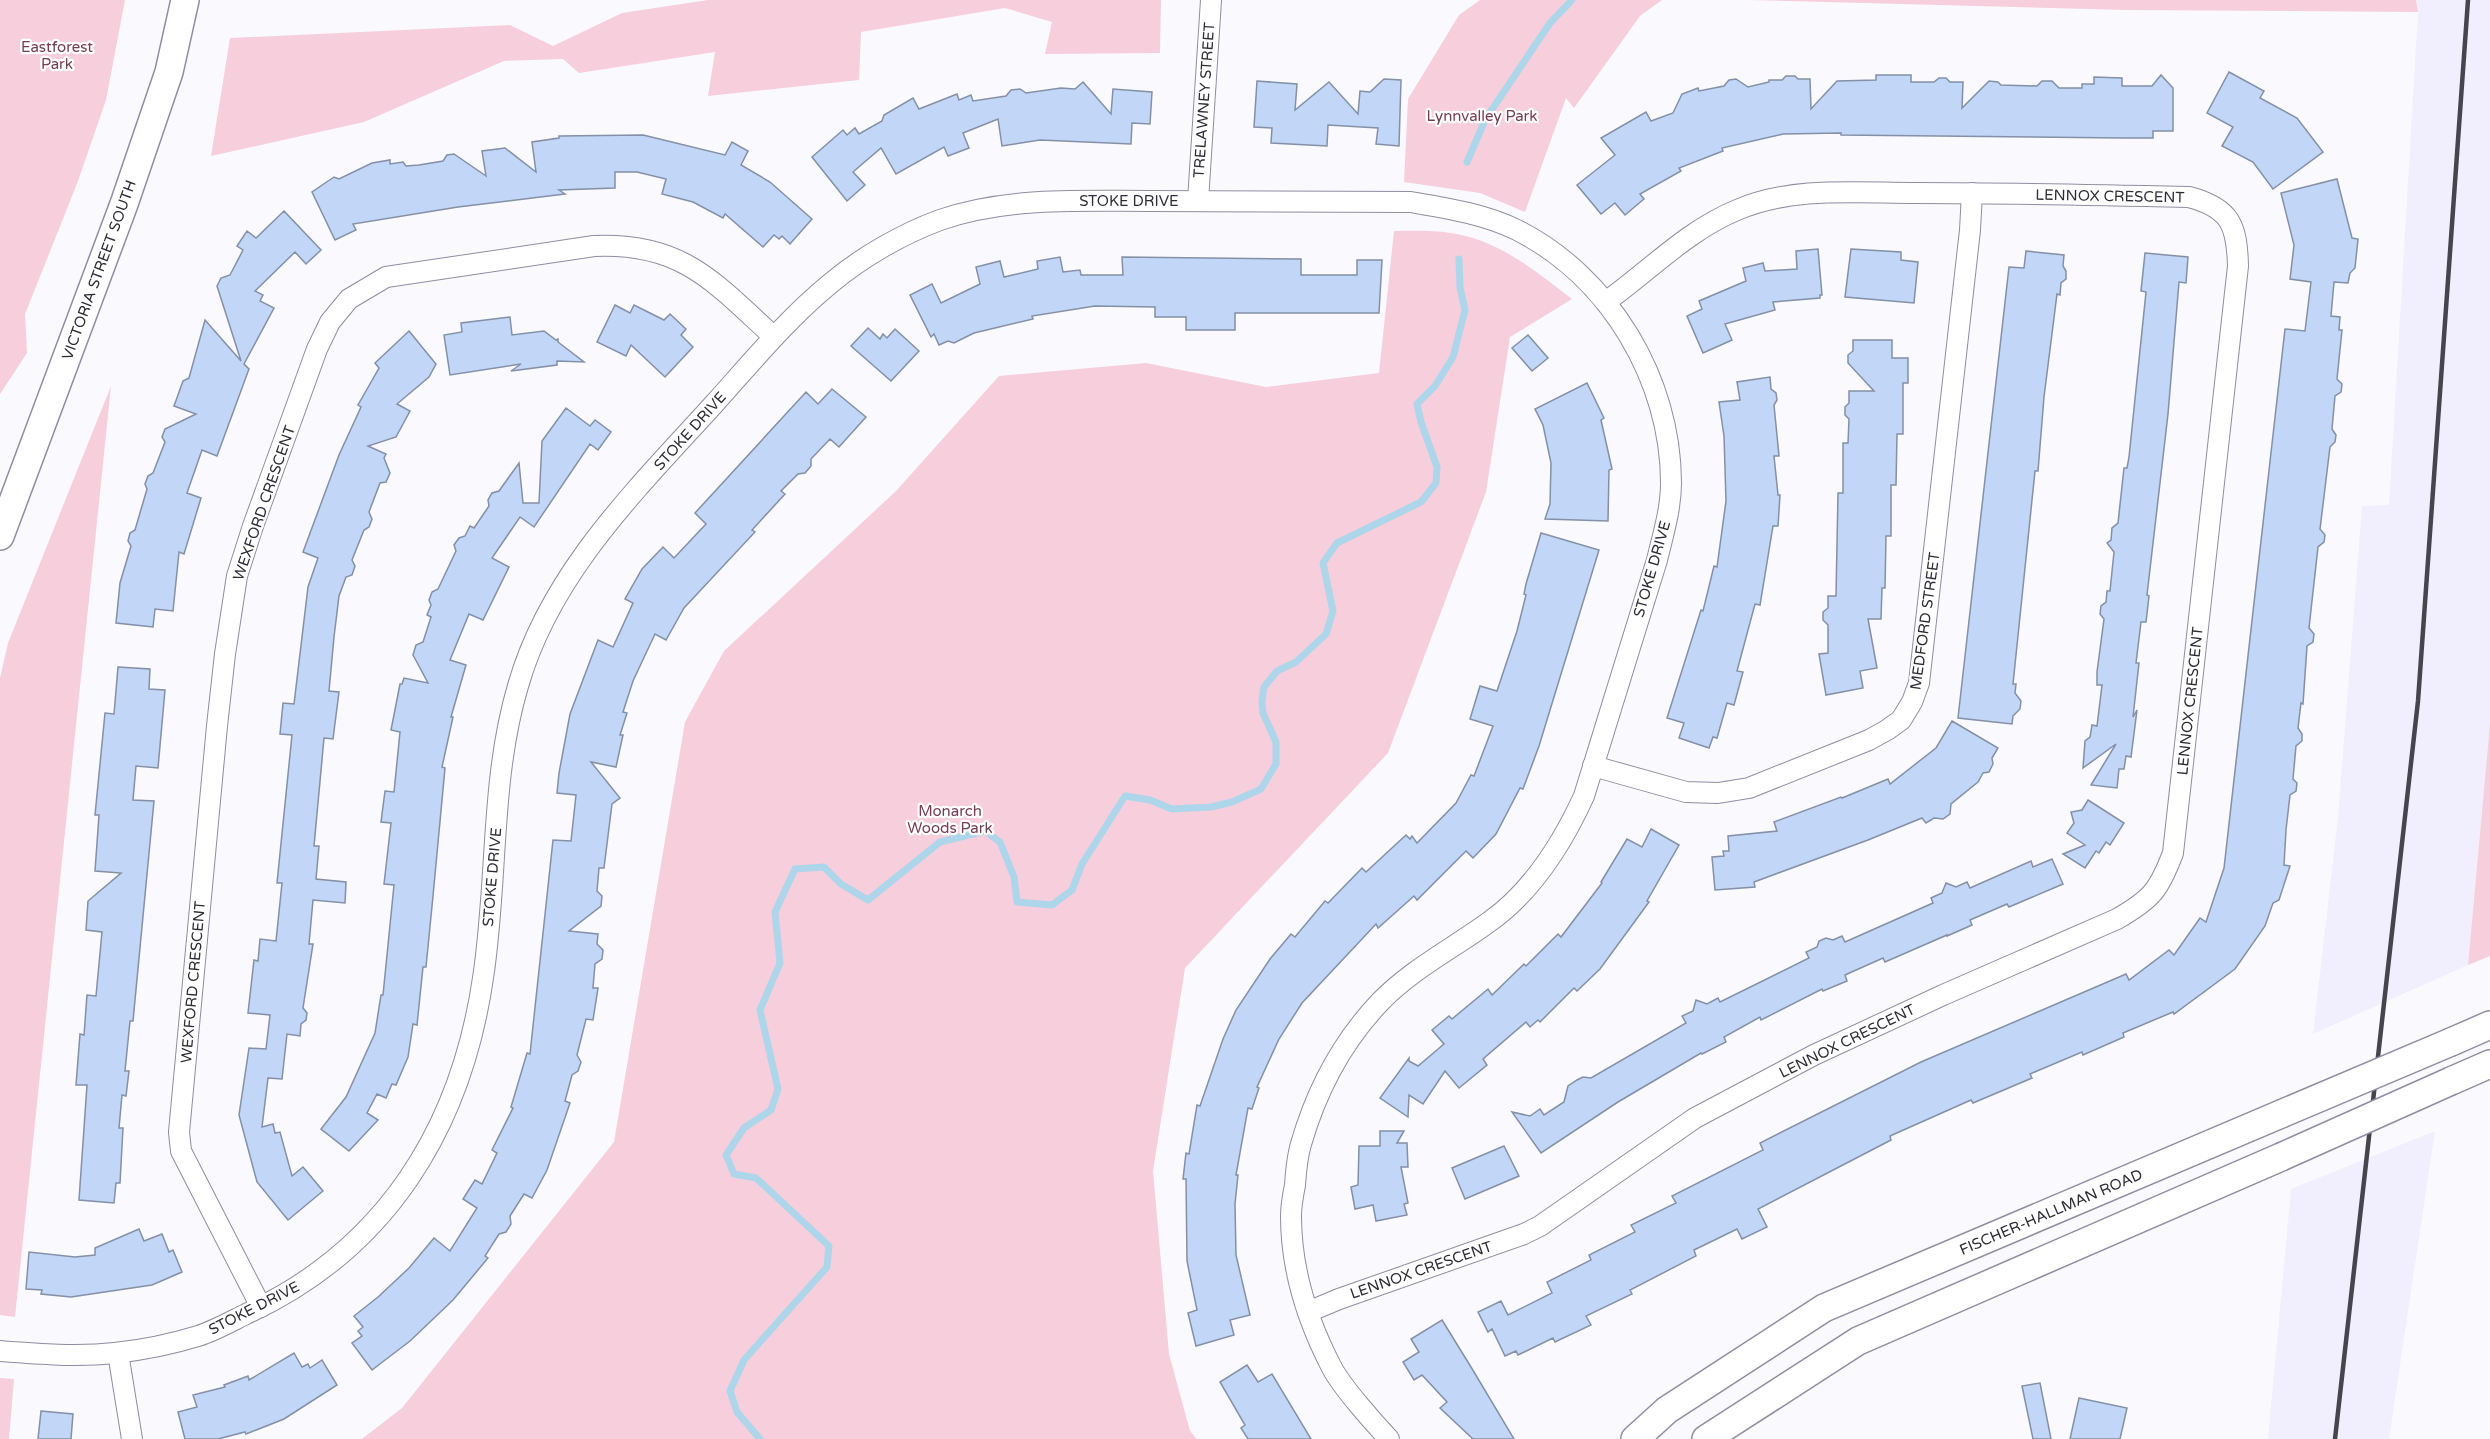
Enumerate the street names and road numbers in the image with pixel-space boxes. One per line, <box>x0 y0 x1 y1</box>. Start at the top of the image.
street label: TRELAWNEY STREET <box>1190 22 1218 178</box>
street label: VICTORIA STREET SOUTH <box>58 178 140 362</box>
street label: LENNOX CRESCENT <box>2035 186 2185 206</box>
street label: STOKE DRIVE <box>1079 192 1179 210</box>
street label: STOKE DRIVE <box>650 388 730 474</box>
street label: WEXFORD CRESCENT <box>229 423 299 583</box>
street label: STOKE DRIVE <box>1630 519 1674 619</box>
street label: MEDFORD STREET <box>1906 551 1944 691</box>
street label: LENNOX CRESCENT <box>2173 626 2207 776</box>
street label: STOKE DRIVE <box>479 827 505 927</box>
street label: WEXFORD CRESCENT <box>177 900 209 1064</box>
street label: LENNOX CRESCENT <box>1776 1000 1918 1082</box>
street label: FISCHER-HALLMAN ROAD <box>1957 1165 2145 1259</box>
street label: LENNOX CRESCENT <box>1348 1237 1494 1303</box>
street label: STOKE DRIVE <box>206 1277 302 1339</box>

